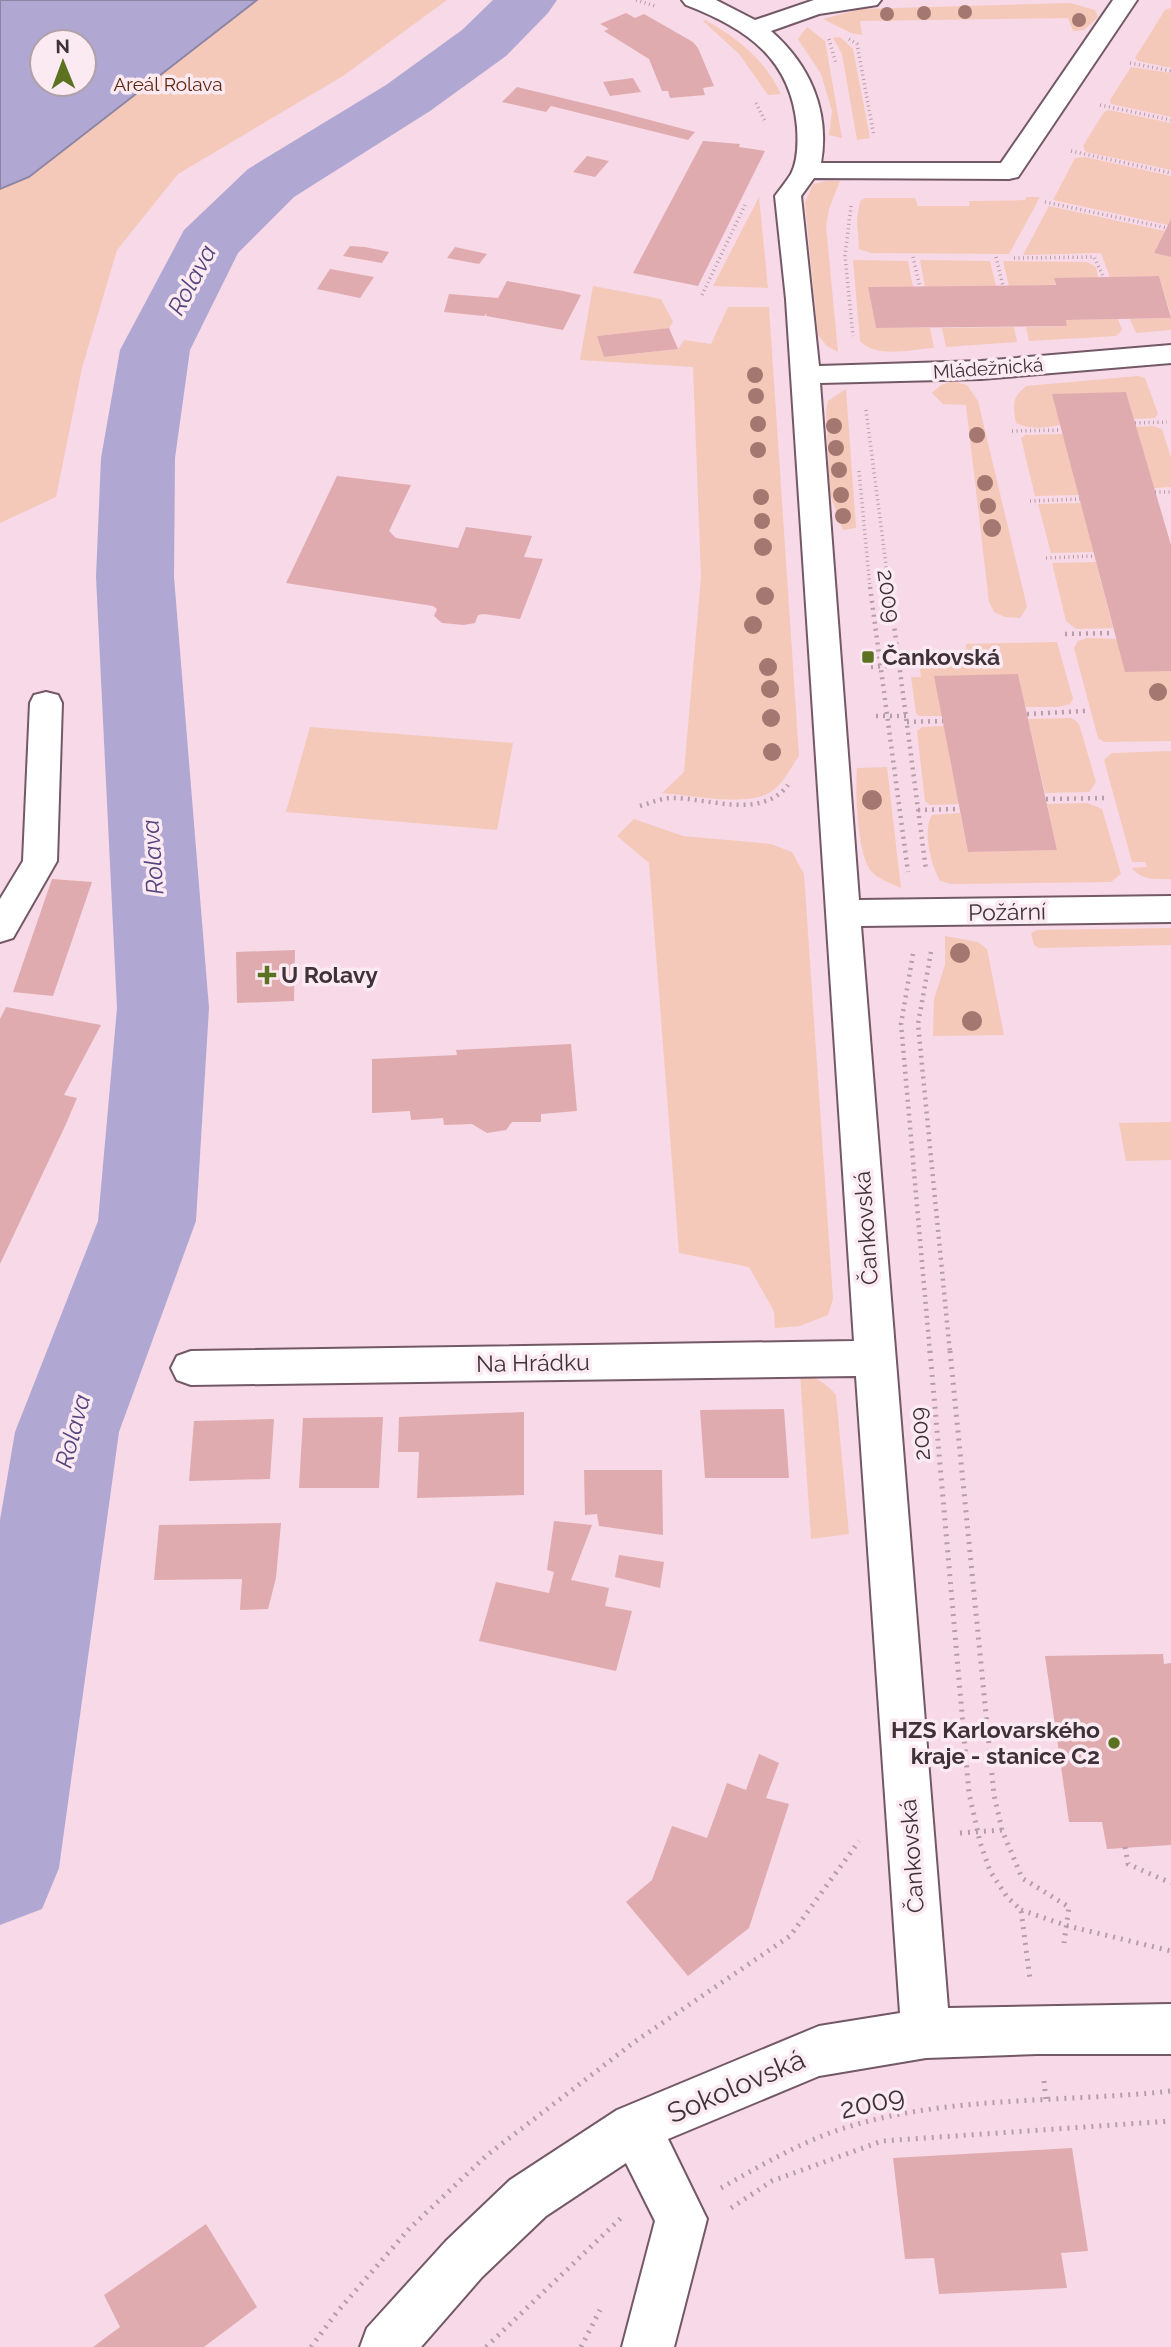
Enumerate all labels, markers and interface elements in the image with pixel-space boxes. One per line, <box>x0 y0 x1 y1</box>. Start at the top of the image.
north arrow <box>28 28 98 98</box>
text: N <box>55 35 70 57</box>
park label: Areál Rolava <box>113 73 223 95</box>
water label: Rolava <box>161 240 222 320</box>
street label: Mládežnická <box>932 353 1044 383</box>
street label: 2009 <box>872 568 907 624</box>
place label: Čankovská <box>882 643 1000 670</box>
marker: Čankovská <box>860 649 876 665</box>
water label: Rolava <box>135 819 170 896</box>
street label: Požární <box>968 897 1047 926</box>
place label: U Rolavy <box>281 961 378 988</box>
marker: U Rolavy <box>259 967 275 983</box>
street label: Čankovská <box>848 1170 883 1286</box>
street label: Na Hrádku <box>476 1348 590 1377</box>
water label: Rolava <box>49 1391 96 1471</box>
street label: 2009 <box>904 1406 935 1462</box>
place label: HZS Karlovarského kraje - stanice C2 <box>891 1716 1100 1769</box>
marker: HZS Karlovarského kraje - stanice C2 <box>1106 1735 1122 1751</box>
street label: Čankovská <box>894 1798 929 1914</box>
street label: Sokolovská <box>662 2043 810 2130</box>
street label: 2009 <box>837 2079 908 2126</box>

